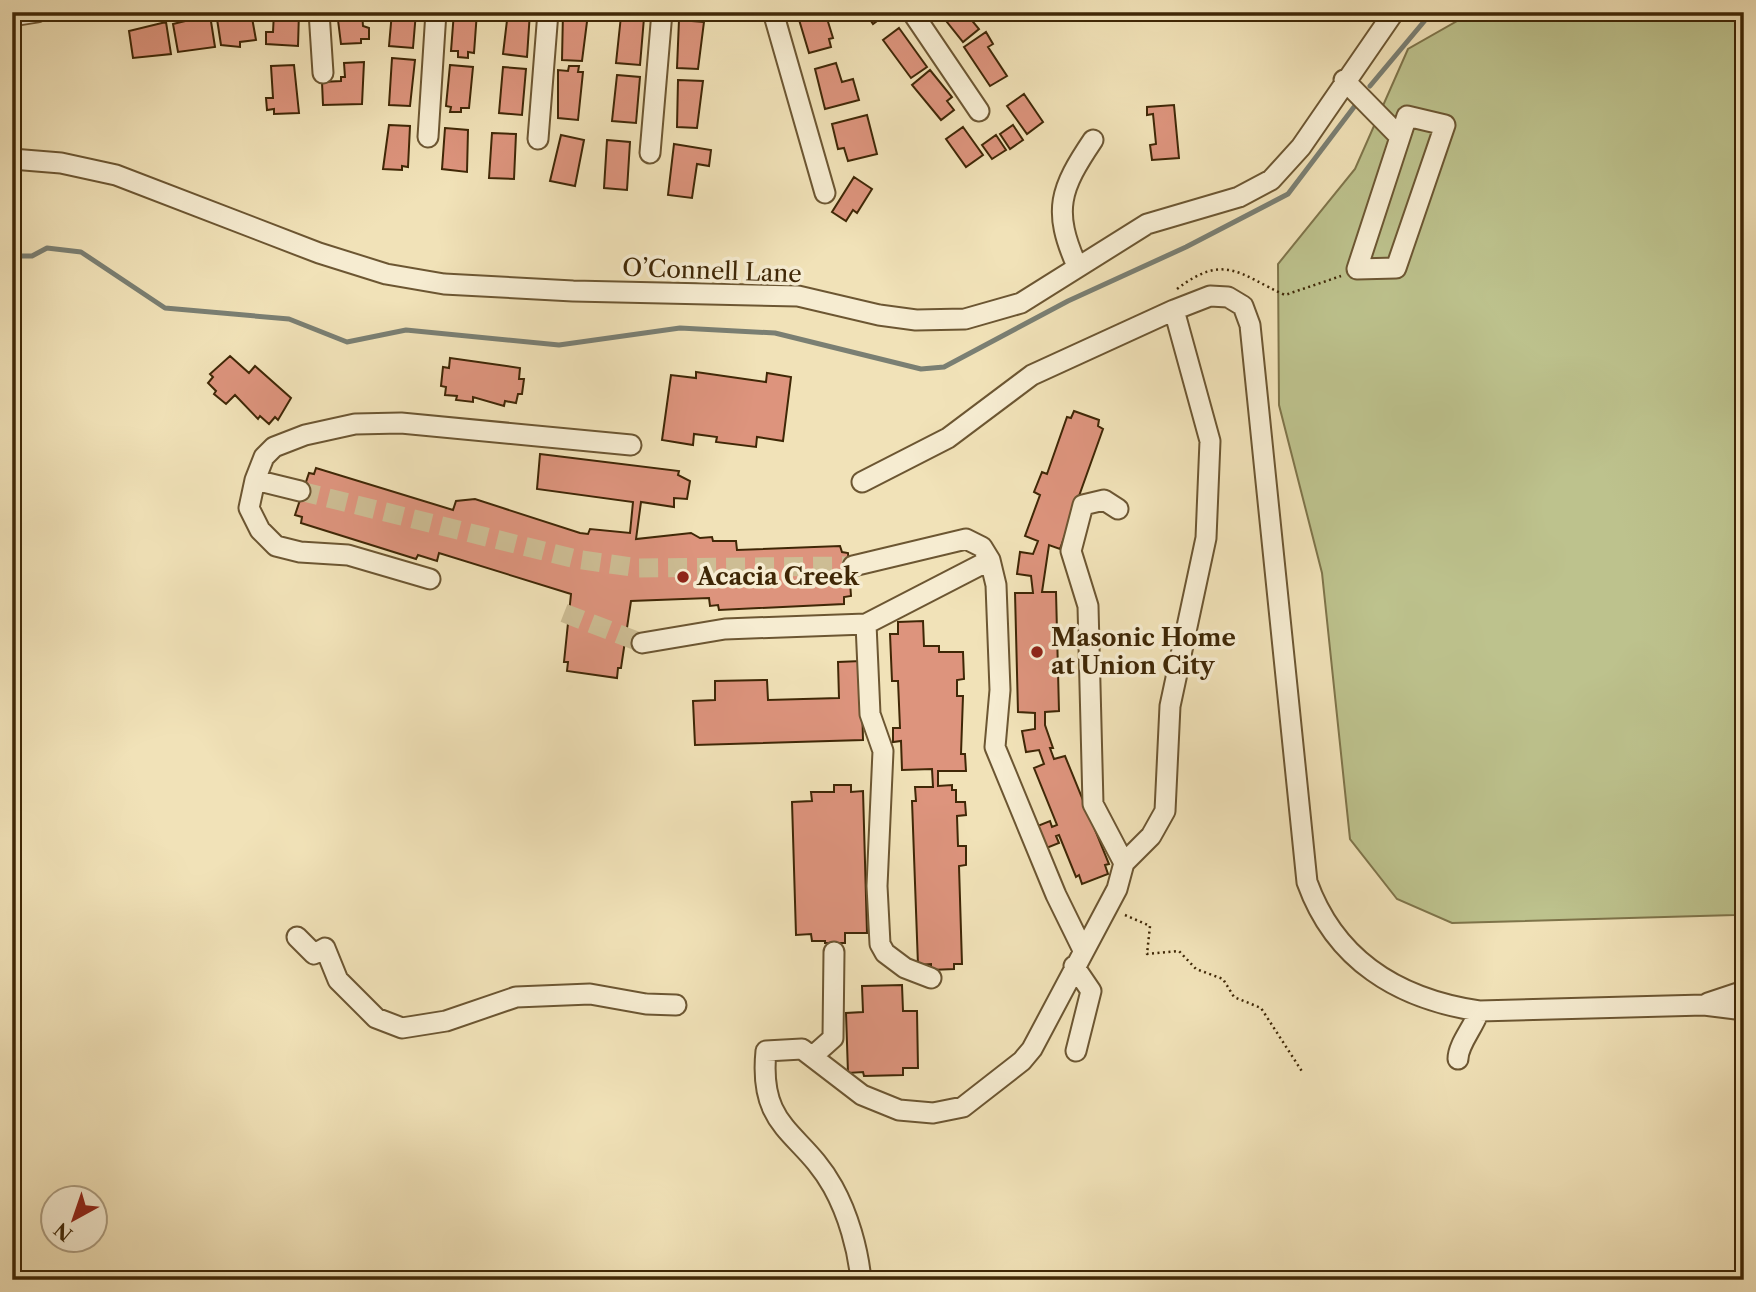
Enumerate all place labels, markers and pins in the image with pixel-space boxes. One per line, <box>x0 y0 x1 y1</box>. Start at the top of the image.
place label: Acacia Creek <box>696 562 860 591</box>
marker: Acacia Creek <box>675 569 691 585</box>
place label: Masonic Home at Union City <box>1051 623 1236 680</box>
marker: Masonic Home at Union City <box>1029 644 1045 660</box>

